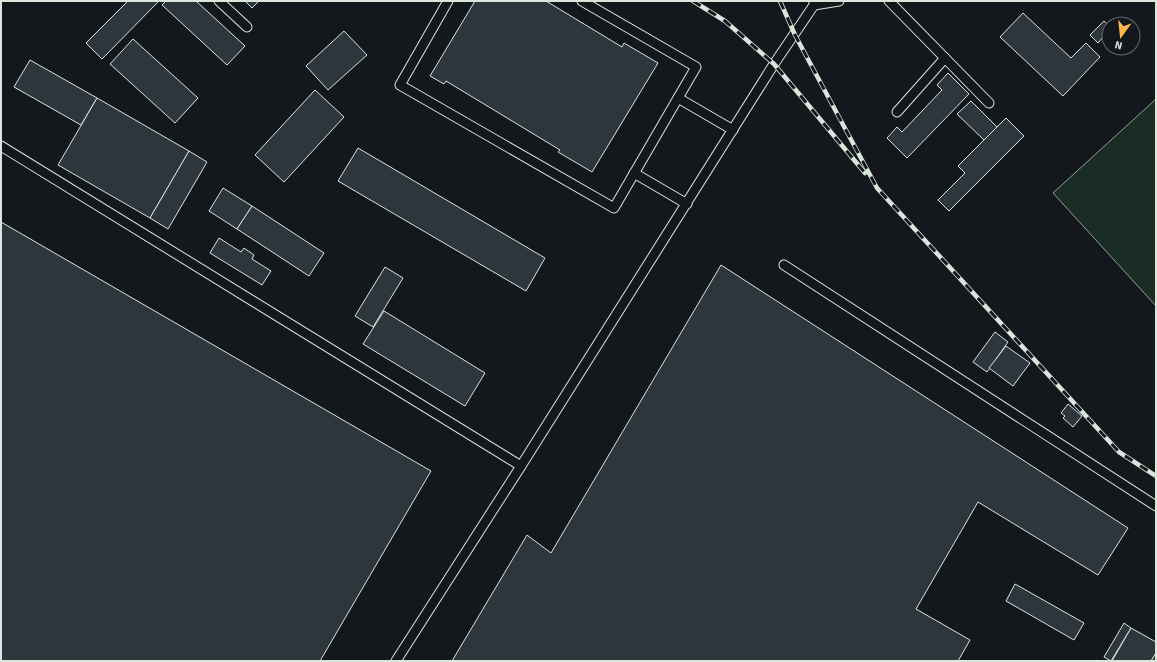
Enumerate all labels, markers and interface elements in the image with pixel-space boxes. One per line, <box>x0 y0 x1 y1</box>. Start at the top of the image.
north arrow <box>1101 16 1141 56</box>
text: N <box>1113 37 1124 53</box>

